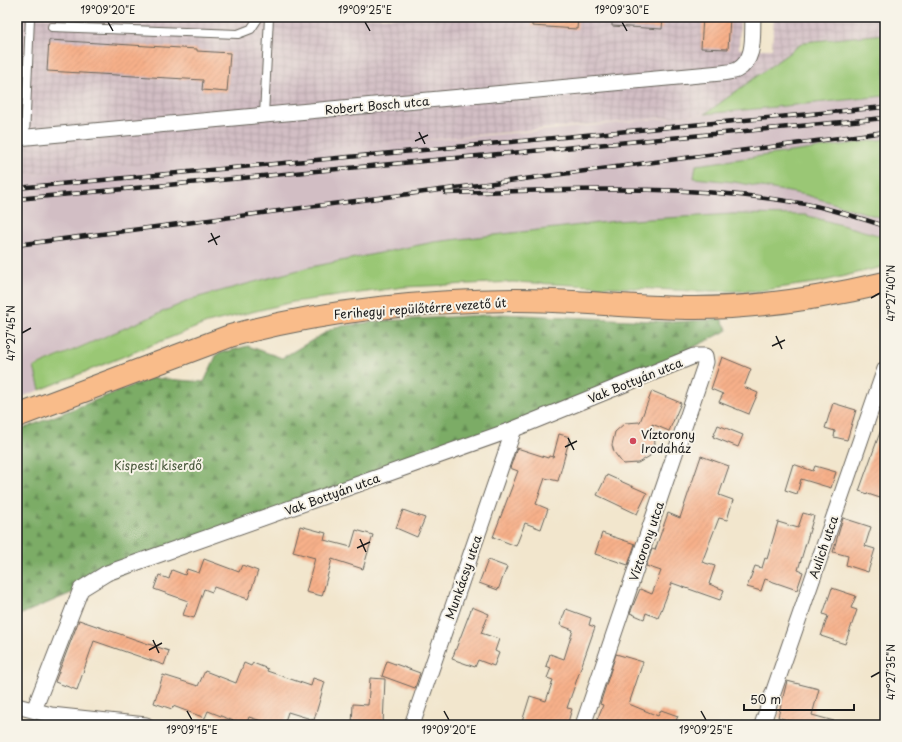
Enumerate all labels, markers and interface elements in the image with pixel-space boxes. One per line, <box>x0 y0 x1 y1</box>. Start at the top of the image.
text: 19°09'20"E <box>81 2 135 17</box>
text: 19°09'25"E <box>338 2 392 17</box>
text: 19°09'30"E <box>595 2 649 17</box>
street label: Robert Bosch utca <box>324 91 430 119</box>
text: 47°27'40"N <box>883 264 898 321</box>
street label: Ferihegyi repülőtérre vezető út <box>333 293 507 323</box>
text: 47°27'45"N <box>3 305 18 361</box>
street label: Vak Bottyán utca <box>585 353 685 407</box>
place label: Víztorony Irodaház <box>641 425 695 457</box>
marker: Víztorony Irodaház <box>628 436 638 446</box>
park label: Kispesti kiserdő <box>114 456 202 474</box>
street label: Vak Bottyán utca <box>282 468 383 520</box>
street label: Víztorony utca <box>624 498 668 583</box>
street label: Aulich utca <box>804 513 842 581</box>
street label: Munkácsy utca <box>440 532 486 622</box>
text: 47°27'35"N <box>883 644 898 700</box>
scale bar <box>744 686 854 712</box>
text: 50 m <box>750 690 781 708</box>
text: 19°09'15"E <box>166 722 218 737</box>
text: 19°09'20"E <box>422 722 476 737</box>
text: 19°09'25"E <box>679 722 733 737</box>

